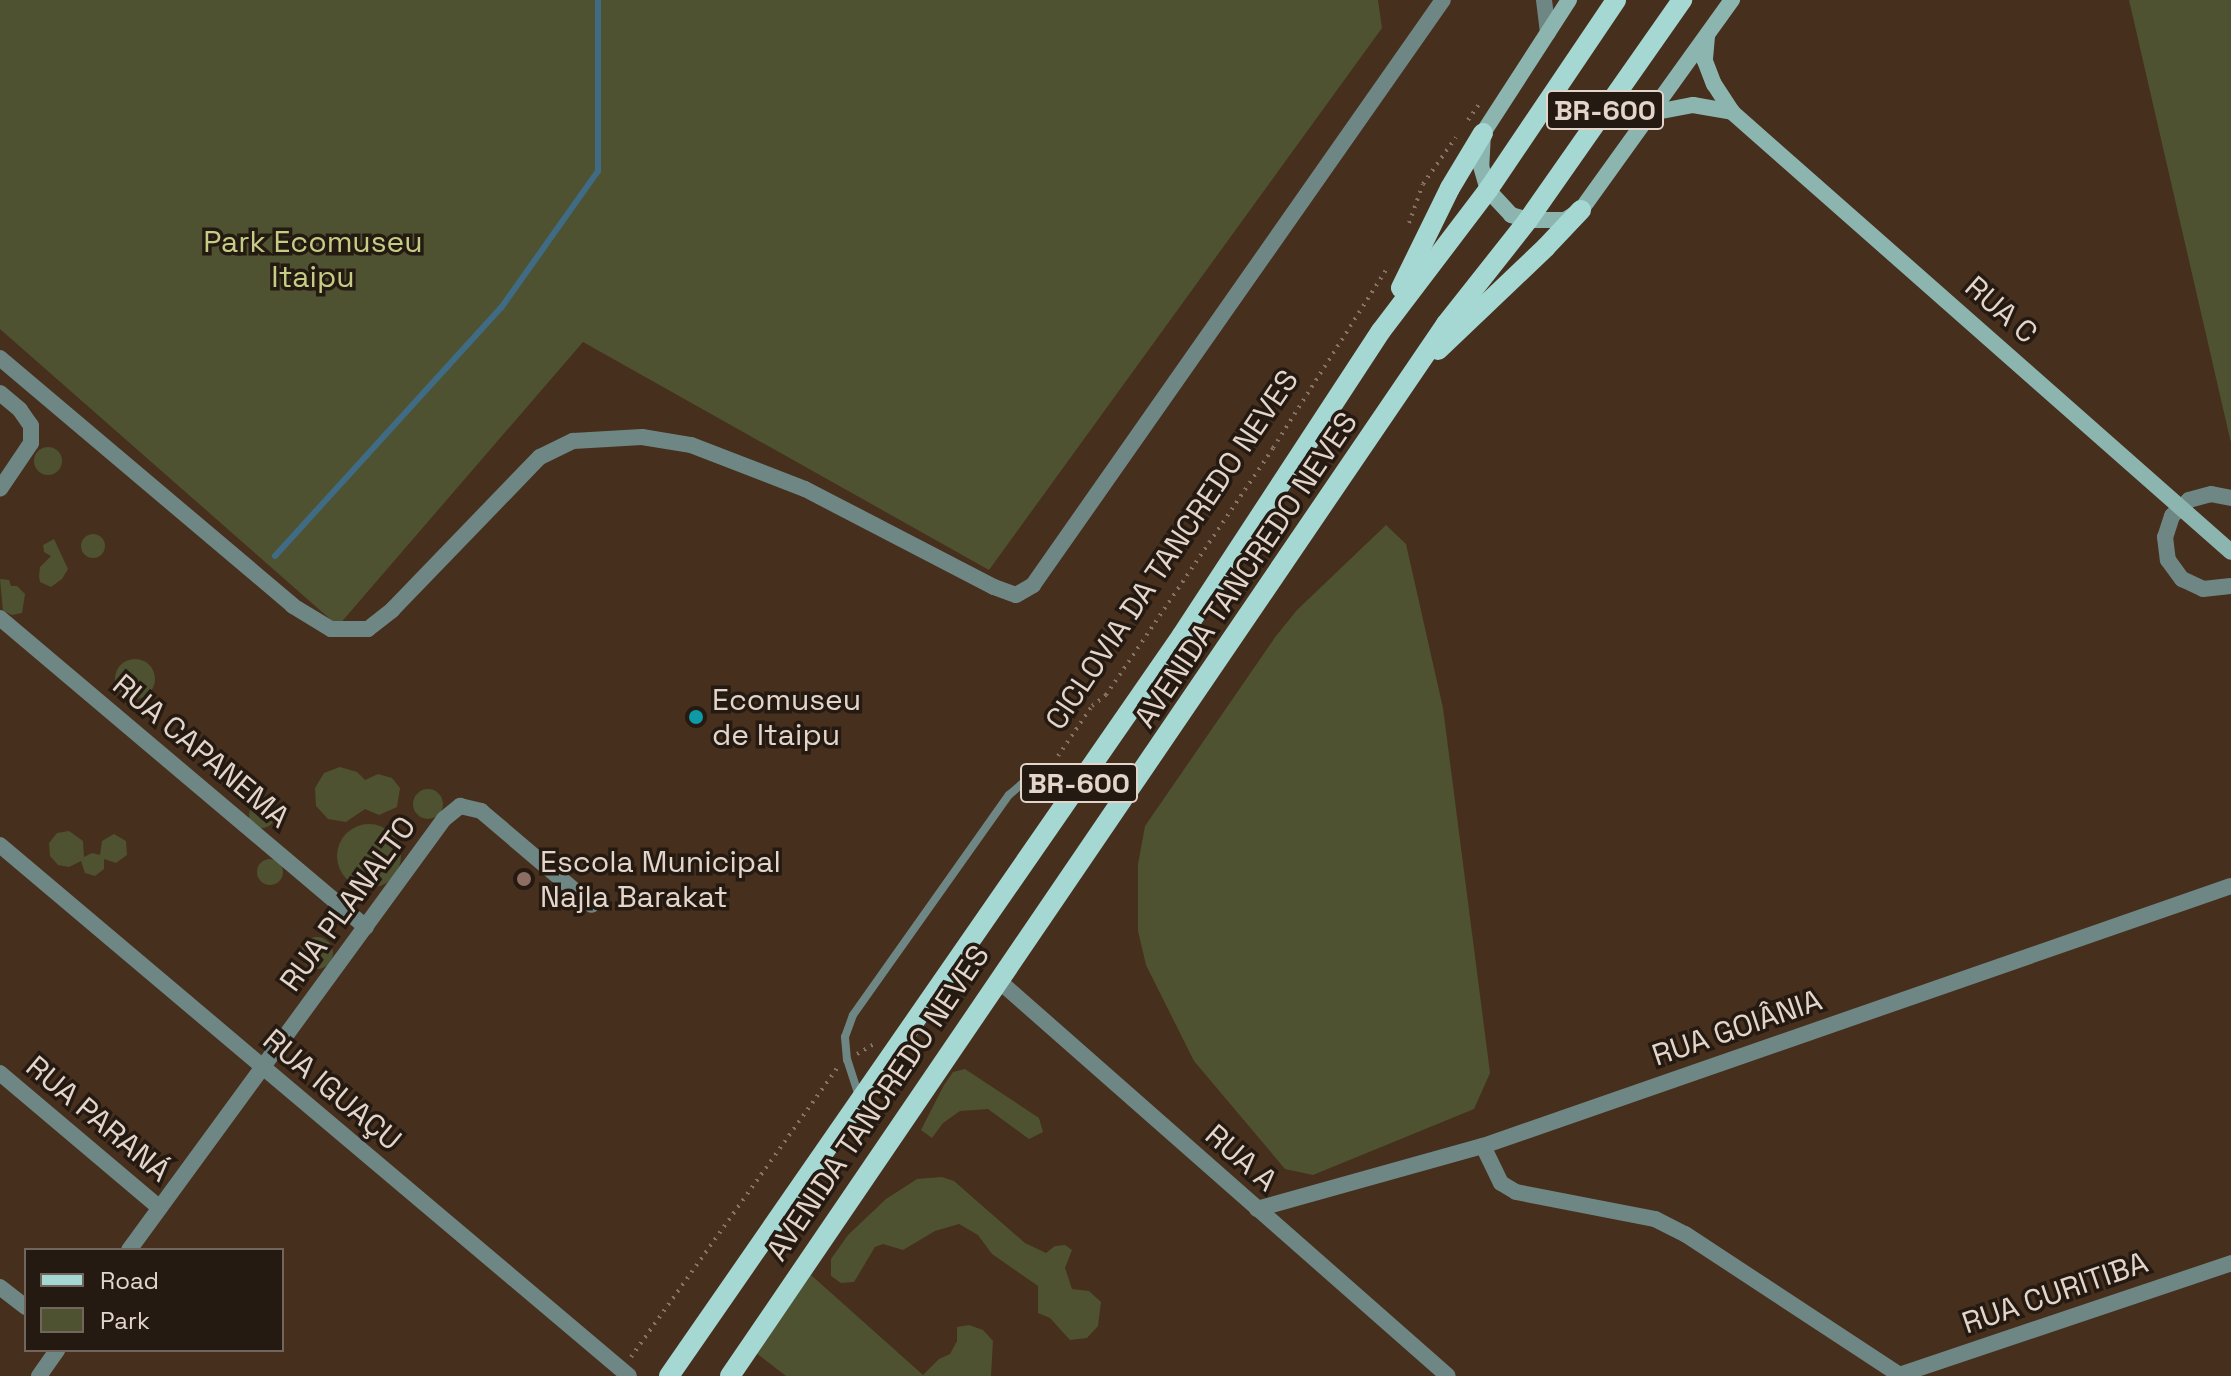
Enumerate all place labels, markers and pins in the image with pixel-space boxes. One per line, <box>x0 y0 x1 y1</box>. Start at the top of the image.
place label: Ecomuseu de Itaipu <box>712 682 861 752</box>
marker: Ecomuseu de Itaipu <box>687 708 705 726</box>
place label: Escola Municipal Najla Barakat <box>540 844 781 914</box>
marker: Escola Municipal Najla Barakat <box>515 870 533 888</box>

